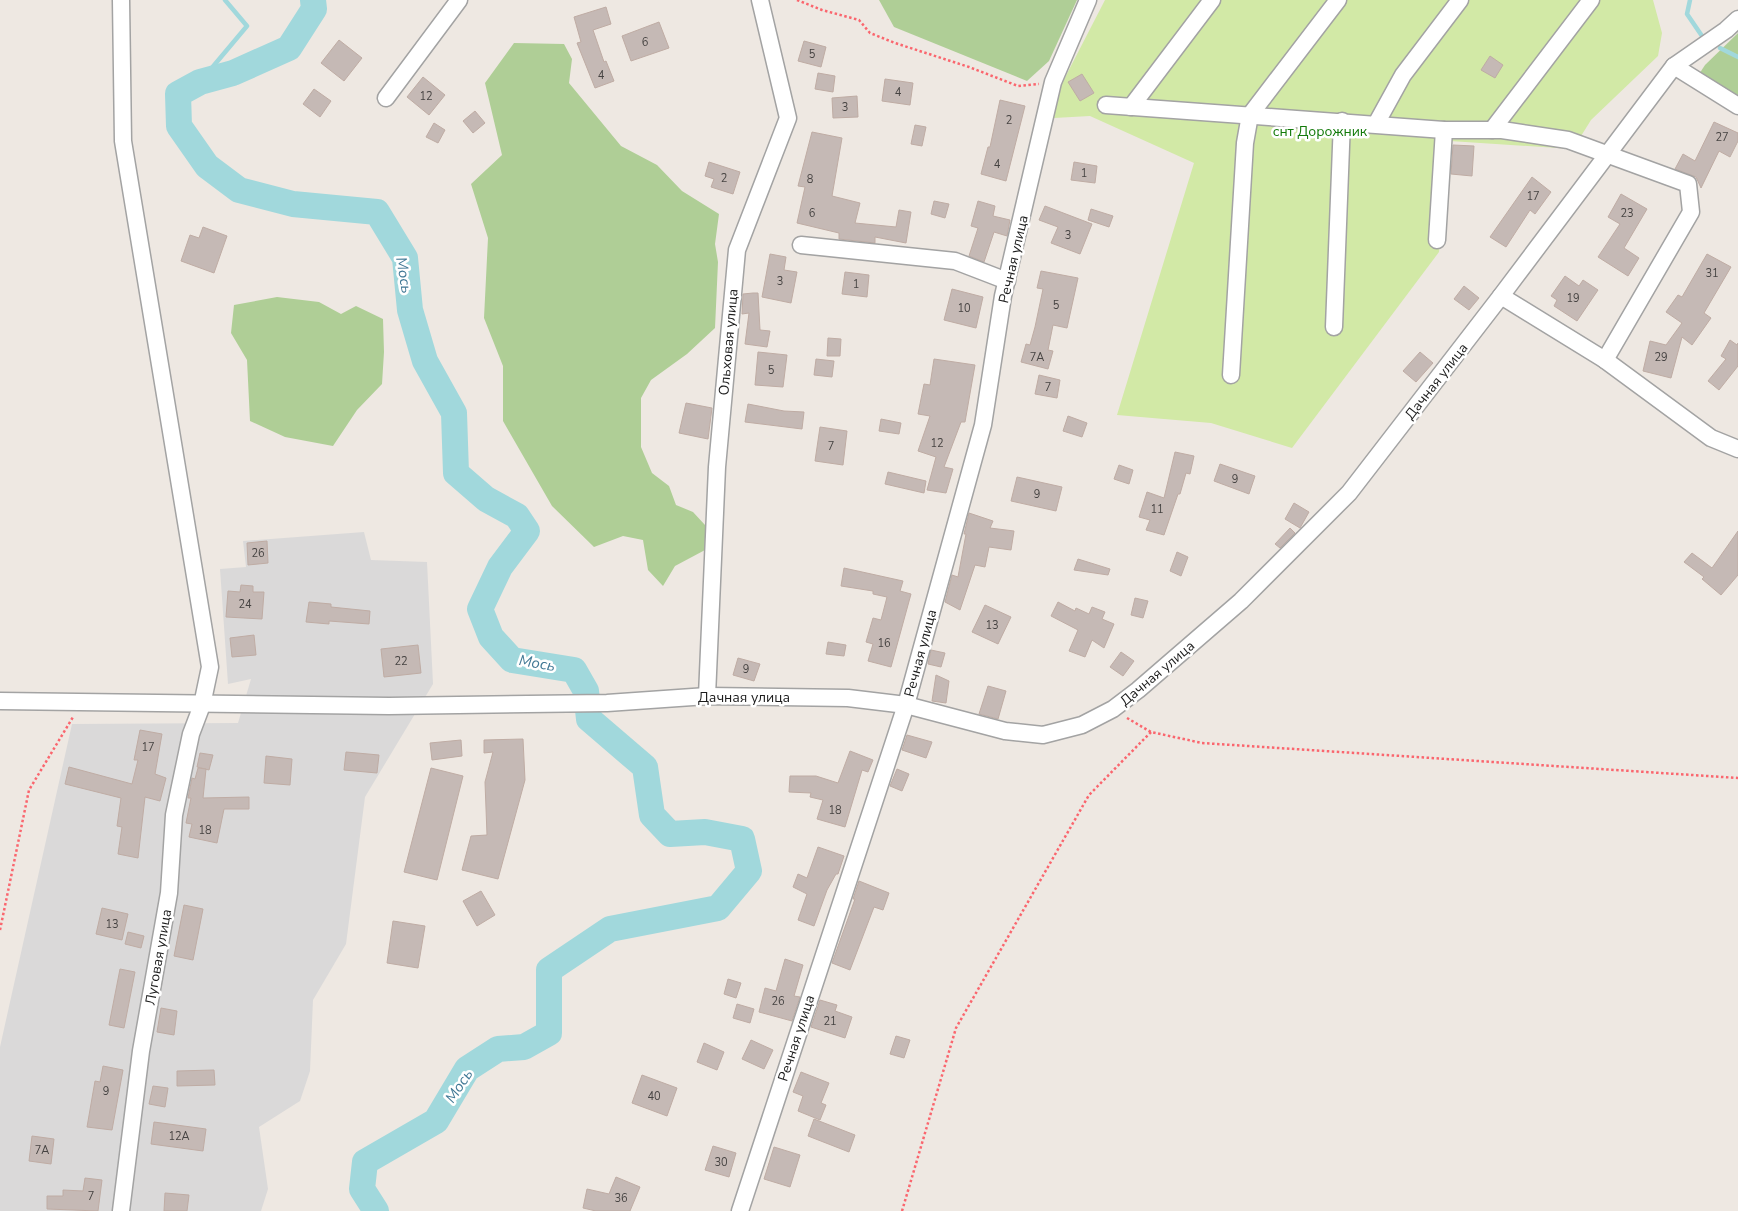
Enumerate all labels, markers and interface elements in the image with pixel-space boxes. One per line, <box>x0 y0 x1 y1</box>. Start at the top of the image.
house number: 6 <box>642 35 649 50</box>
house number: 5 <box>809 47 816 62</box>
house number: 4 <box>598 68 605 83</box>
house number: 4 <box>895 85 902 100</box>
house number: 12 <box>419 89 433 104</box>
house number: 3 <box>842 100 848 115</box>
house number: 2 <box>1006 113 1012 128</box>
park label: снт Дорожник <box>1273 122 1368 141</box>
house number: 27 <box>1715 130 1729 145</box>
house number: 4 <box>994 157 1001 172</box>
house number: 1 <box>1081 166 1087 181</box>
house number: 2 <box>721 171 727 186</box>
house number: 8 <box>807 172 814 187</box>
house number: 17 <box>1526 189 1540 204</box>
house number: 6 <box>809 206 816 221</box>
house number: 23 <box>1620 206 1634 221</box>
street label: Речная улица <box>994 213 1033 305</box>
house number: 3 <box>1065 228 1071 243</box>
water label: Мось <box>391 255 417 295</box>
house number: 31 <box>1705 266 1719 281</box>
house number: 3 <box>777 274 783 289</box>
house number: 1 <box>853 277 859 292</box>
street label: Ольховая улица <box>714 288 743 396</box>
house number: 19 <box>1566 291 1580 306</box>
house number: 5 <box>1053 298 1060 313</box>
house number: 10 <box>957 301 971 316</box>
street label: Дачная улица <box>1401 339 1472 423</box>
house number: 7А <box>1030 350 1044 365</box>
house number: 29 <box>1654 350 1668 365</box>
house number: 5 <box>768 363 775 378</box>
house number: 7 <box>1045 380 1051 395</box>
house number: 12 <box>930 436 944 451</box>
house number: 7 <box>828 439 834 454</box>
house number: 9 <box>1232 472 1238 487</box>
house number: 9 <box>1034 487 1040 502</box>
house number: 11 <box>1150 502 1164 517</box>
house number: 26 <box>251 546 265 561</box>
house number: 24 <box>238 597 252 612</box>
street label: Речная улица <box>900 607 941 699</box>
house number: 13 <box>985 618 999 633</box>
house number: 16 <box>877 636 891 651</box>
street label: Дачная улица <box>1116 636 1199 710</box>
water label: Мось <box>517 650 557 676</box>
house number: 22 <box>394 654 408 669</box>
house number: 9 <box>743 662 749 677</box>
street label: Дачная улица <box>698 688 790 707</box>
house number: 17 <box>141 740 155 755</box>
house number: 18 <box>828 803 842 818</box>
house number: 18 <box>198 823 212 838</box>
street label: Луговая улица <box>141 908 176 1007</box>
house number: 13 <box>105 917 119 932</box>
street label: Речная улица <box>774 992 819 1084</box>
house number: 26 <box>771 994 785 1009</box>
house number: 21 <box>823 1014 837 1029</box>
water label: Мось <box>441 1065 477 1107</box>
house number: 9 <box>103 1084 109 1099</box>
house number: 40 <box>647 1089 661 1104</box>
house number: 12А <box>168 1129 190 1144</box>
house number: 7А <box>35 1143 49 1158</box>
house number: 30 <box>714 1155 728 1170</box>
house number: 7 <box>88 1189 94 1204</box>
house number: 36 <box>614 1191 628 1206</box>

